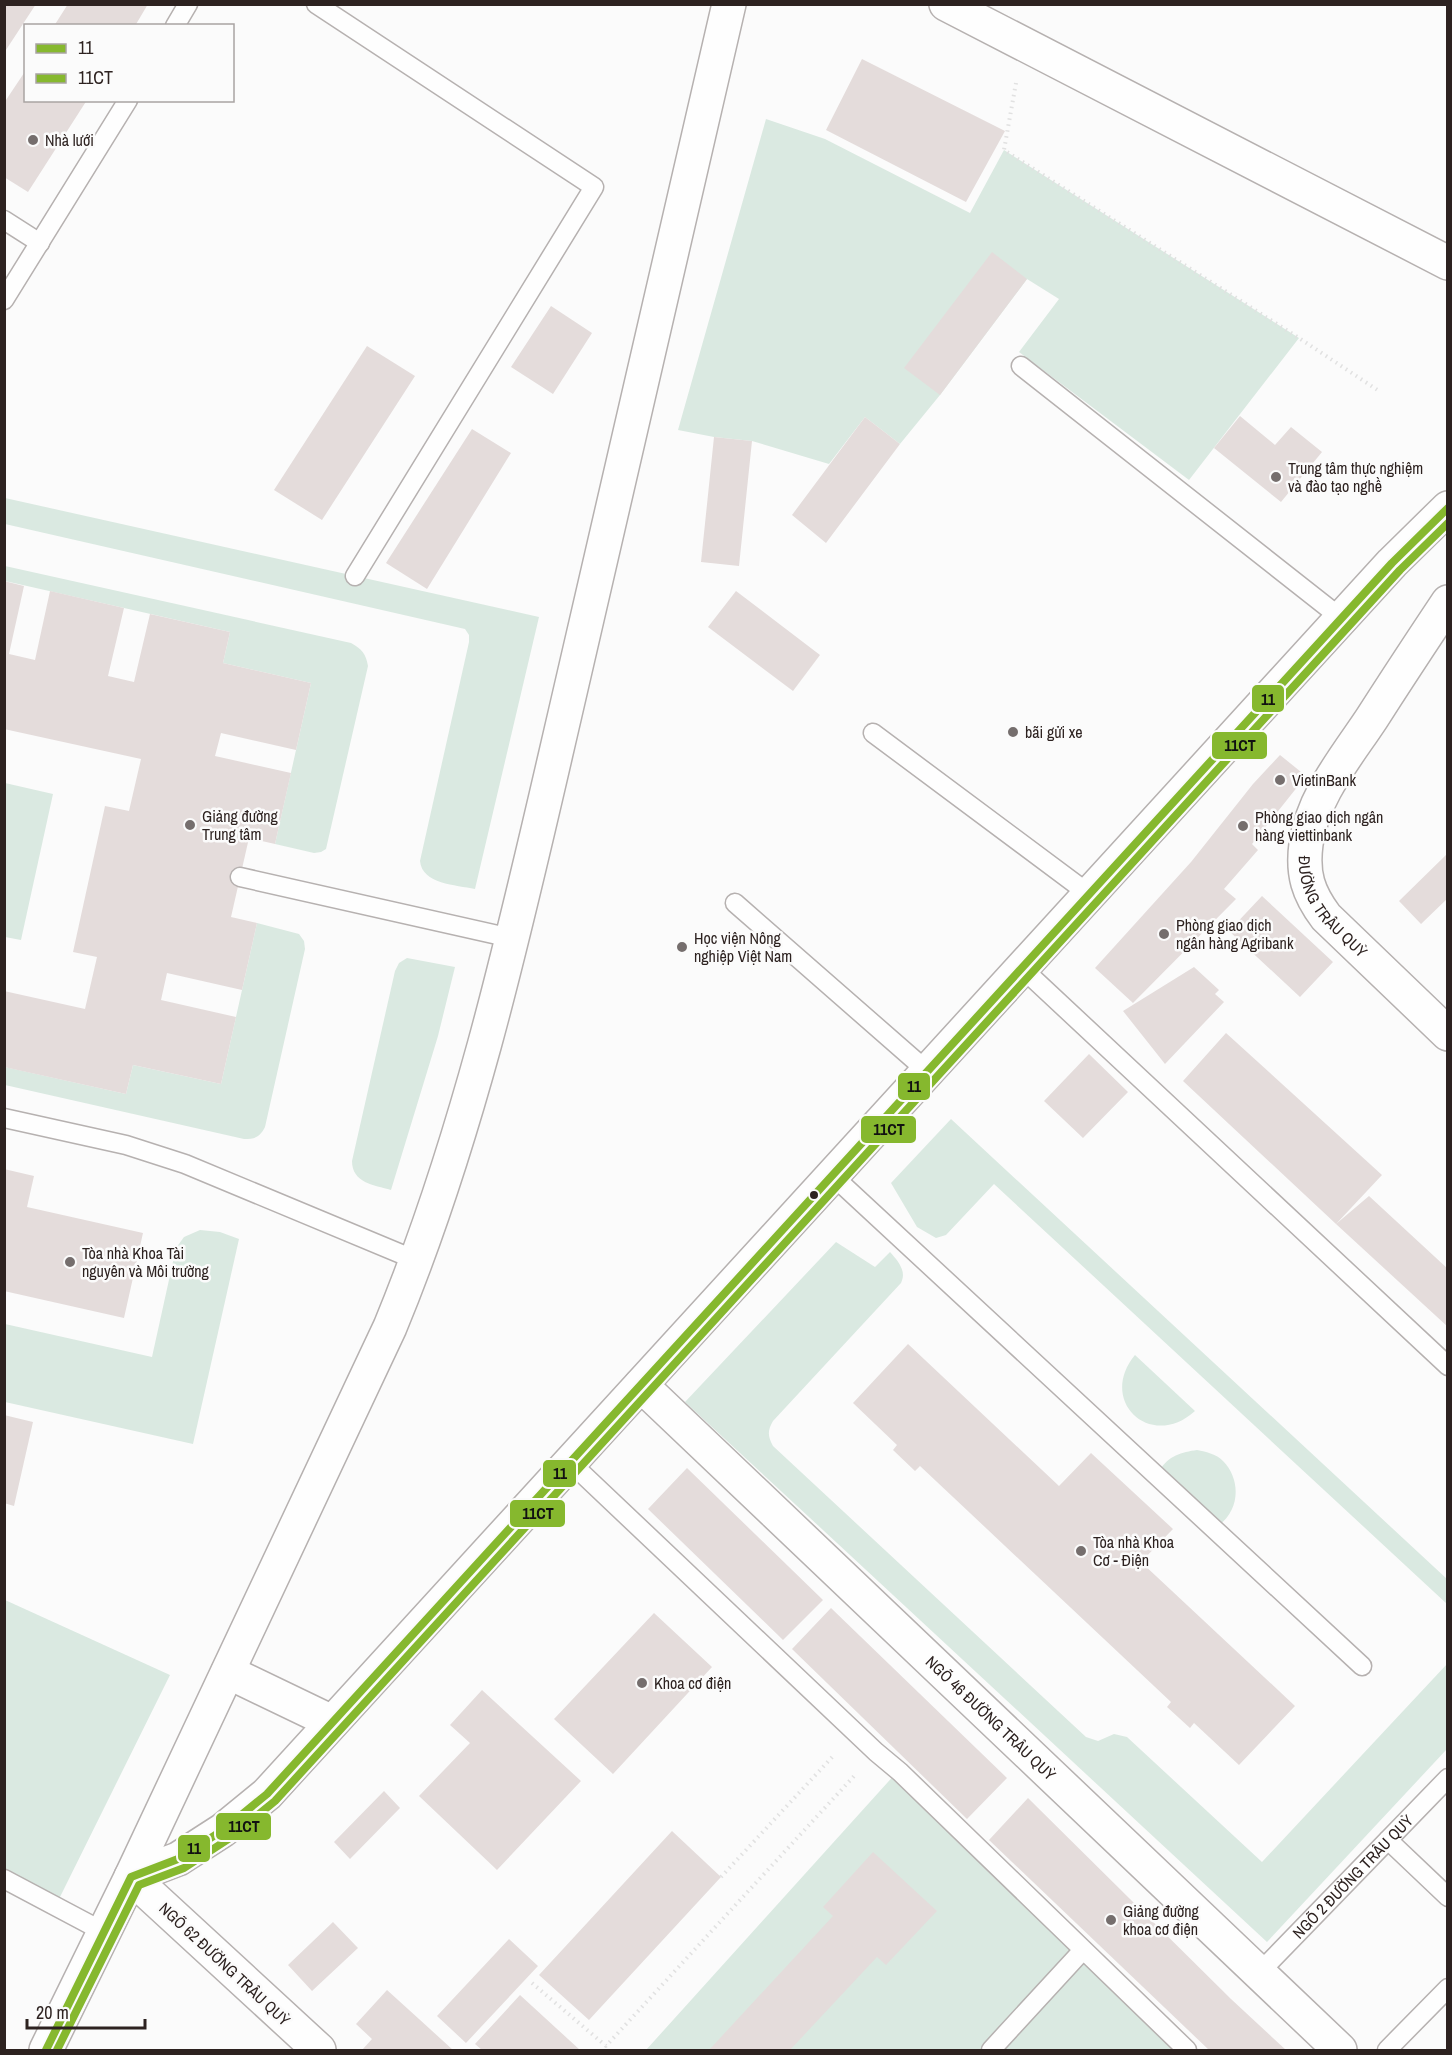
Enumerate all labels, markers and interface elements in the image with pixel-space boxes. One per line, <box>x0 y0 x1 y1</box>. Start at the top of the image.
legend <box>24 24 234 102</box>
text: 11 <box>78 35 94 60</box>
text: 11CT <box>78 65 113 90</box>
place label: Nhà lưới <box>45 129 94 151</box>
marker: Nhà lưới <box>26 133 40 147</box>
place label: Trung tâm thực nghiệm và đào tạo nghề <box>1288 457 1423 497</box>
marker: Trung tâm thực nghiệm và đào tạo nghề <box>1269 470 1283 484</box>
line badge: 11 <box>1251 684 1285 713</box>
text: 11 <box>1261 688 1276 710</box>
place label: bãi gửi xe <box>1025 721 1083 743</box>
marker: bãi gửi xe <box>1006 725 1020 739</box>
line badge: 11CT <box>1211 731 1268 760</box>
text: 11CT <box>1224 734 1256 756</box>
place label: VietinBank <box>1292 769 1356 791</box>
marker: VietinBank <box>1273 773 1287 787</box>
place label: Giảng đường Trung tâm <box>202 805 279 845</box>
place label: Phòng giao dịch ngân hàng viettinbank <box>1255 806 1383 846</box>
marker: Giảng đường Trung tâm <box>183 818 197 832</box>
marker: Phòng giao dịch ngân hàng viettinbank <box>1236 819 1250 833</box>
street label: ĐƯỜNG TRÂU QUỲ <box>1294 856 1373 962</box>
place label: Phòng giao dịch ngân hàng Agribank <box>1176 914 1294 954</box>
place label: Học viện Nông nghiệp Việt Nam <box>694 927 792 967</box>
marker: Phòng giao dịch ngân hàng Agribank <box>1157 927 1171 941</box>
marker: Học viện Nông nghiệp Việt Nam <box>675 940 689 954</box>
line badge: 11 <box>897 1072 931 1101</box>
text: 11 <box>907 1075 922 1097</box>
line badge: 11CT <box>860 1115 917 1144</box>
text: 11CT <box>873 1118 905 1140</box>
unlabelled marker <box>808 1189 820 1201</box>
place label: Tòa nhà Khoa Tài nguyên và Môi trường <box>82 1242 210 1282</box>
marker: Tòa nhà Khoa Tài nguyên và Môi trường <box>63 1255 77 1269</box>
line badge: 11 <box>542 1459 577 1488</box>
text: 11 <box>553 1462 568 1484</box>
line badge: 11CT <box>509 1499 566 1528</box>
text: 11CT <box>522 1502 554 1524</box>
place label: Tòa nhà Khoa Cơ - Điện <box>1093 1531 1175 1571</box>
marker: Tòa nhà Khoa Cơ - Điện <box>1074 1544 1088 1558</box>
street label: NGÕ 46 ĐƯỜNG TRÂU QUỲ <box>921 1651 1061 1785</box>
place label: Khoa cơ điện <box>654 1672 731 1694</box>
marker: Khoa cơ điện <box>635 1676 649 1690</box>
street label: NGÕ 2 ĐƯỜNG TRÂU QUỲ <box>1287 1809 1418 1943</box>
line badge: 11CT <box>215 1812 272 1841</box>
text: 11CT <box>228 1815 260 1837</box>
line badge: 11 <box>177 1834 211 1863</box>
text: 11 <box>187 1837 202 1859</box>
street label: NGÕ 62 ĐƯỜNG TRÂU QUỲ <box>155 1897 296 2031</box>
place label: Giảng đường khoa cơ điện <box>1123 1900 1200 1940</box>
marker: Giảng đường khoa cơ điện <box>1104 1913 1118 1927</box>
scale bar <box>27 1992 146 2030</box>
text: 20 m <box>36 2000 69 2025</box>

